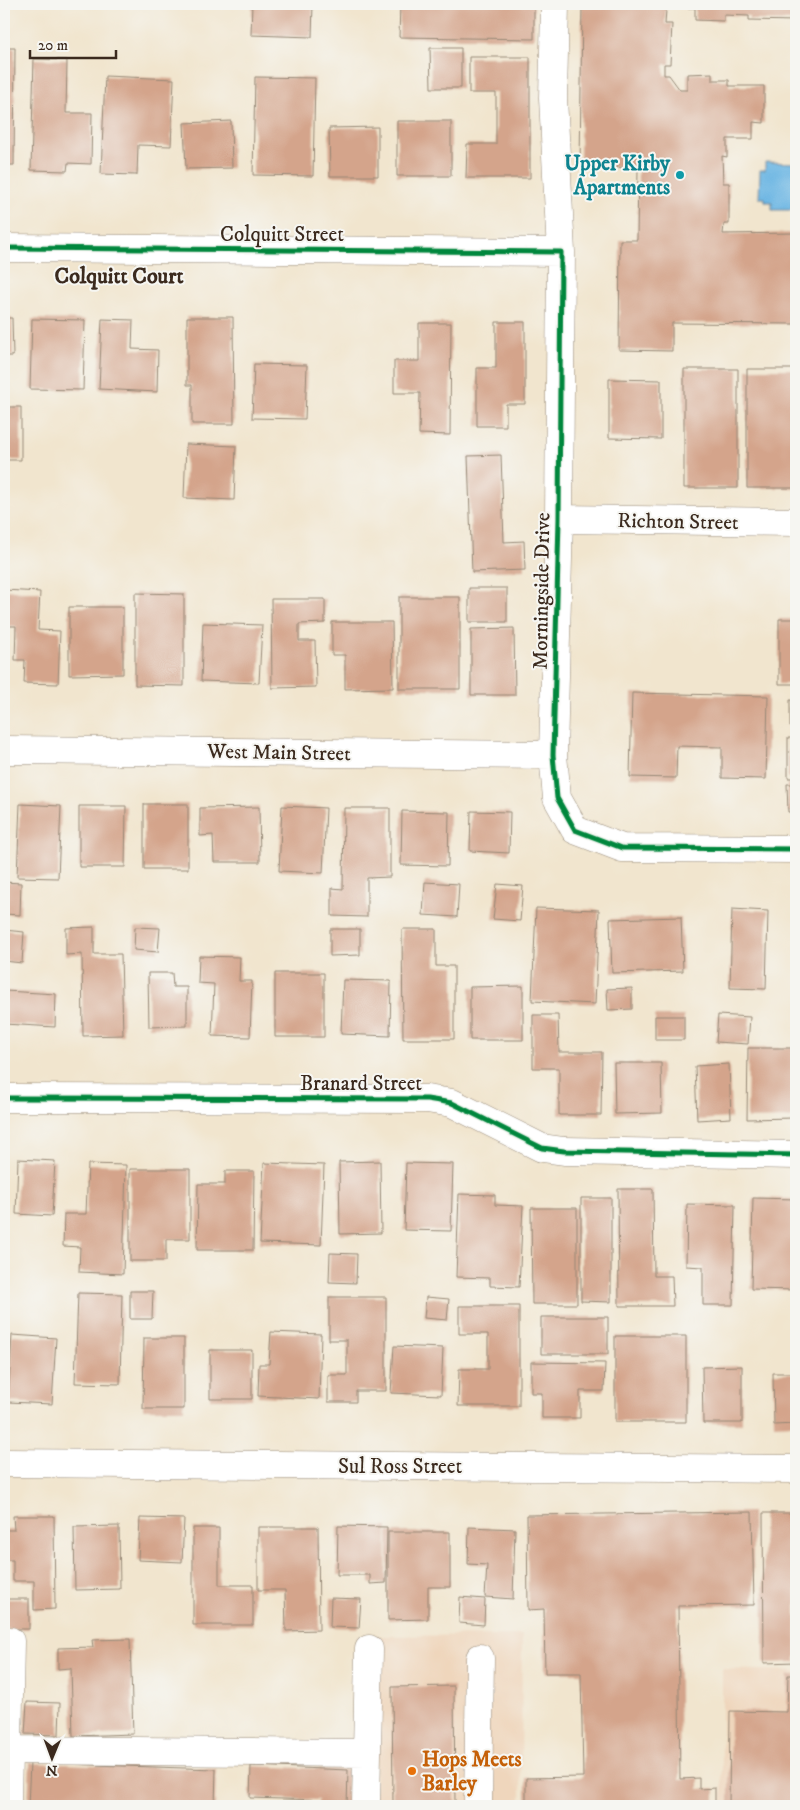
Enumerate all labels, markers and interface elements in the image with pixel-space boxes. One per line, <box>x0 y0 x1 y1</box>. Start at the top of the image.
scale bar <box>30 28 116 60</box>
text: 20 m <box>38 36 68 55</box>
place label: Upper Kirby Apartments <box>564 151 671 201</box>
marker: Upper Kirby Apartments <box>674 169 686 181</box>
street label: Colquitt Street <box>220 222 344 248</box>
district label: Colquitt Court <box>55 263 183 290</box>
street label: Richton Street <box>617 508 739 536</box>
street label: Morningside Drive <box>528 512 556 670</box>
street label: West Main Street <box>206 739 351 767</box>
street label: Branard Street <box>300 1071 422 1097</box>
street label: Sul Ross Street <box>338 1454 462 1480</box>
north arrow <box>28 1732 78 1782</box>
place label: Hops Meets Barley <box>422 1747 522 1797</box>
text: N <box>45 1761 58 1779</box>
marker: Hops Meets Barley <box>406 1765 418 1777</box>

